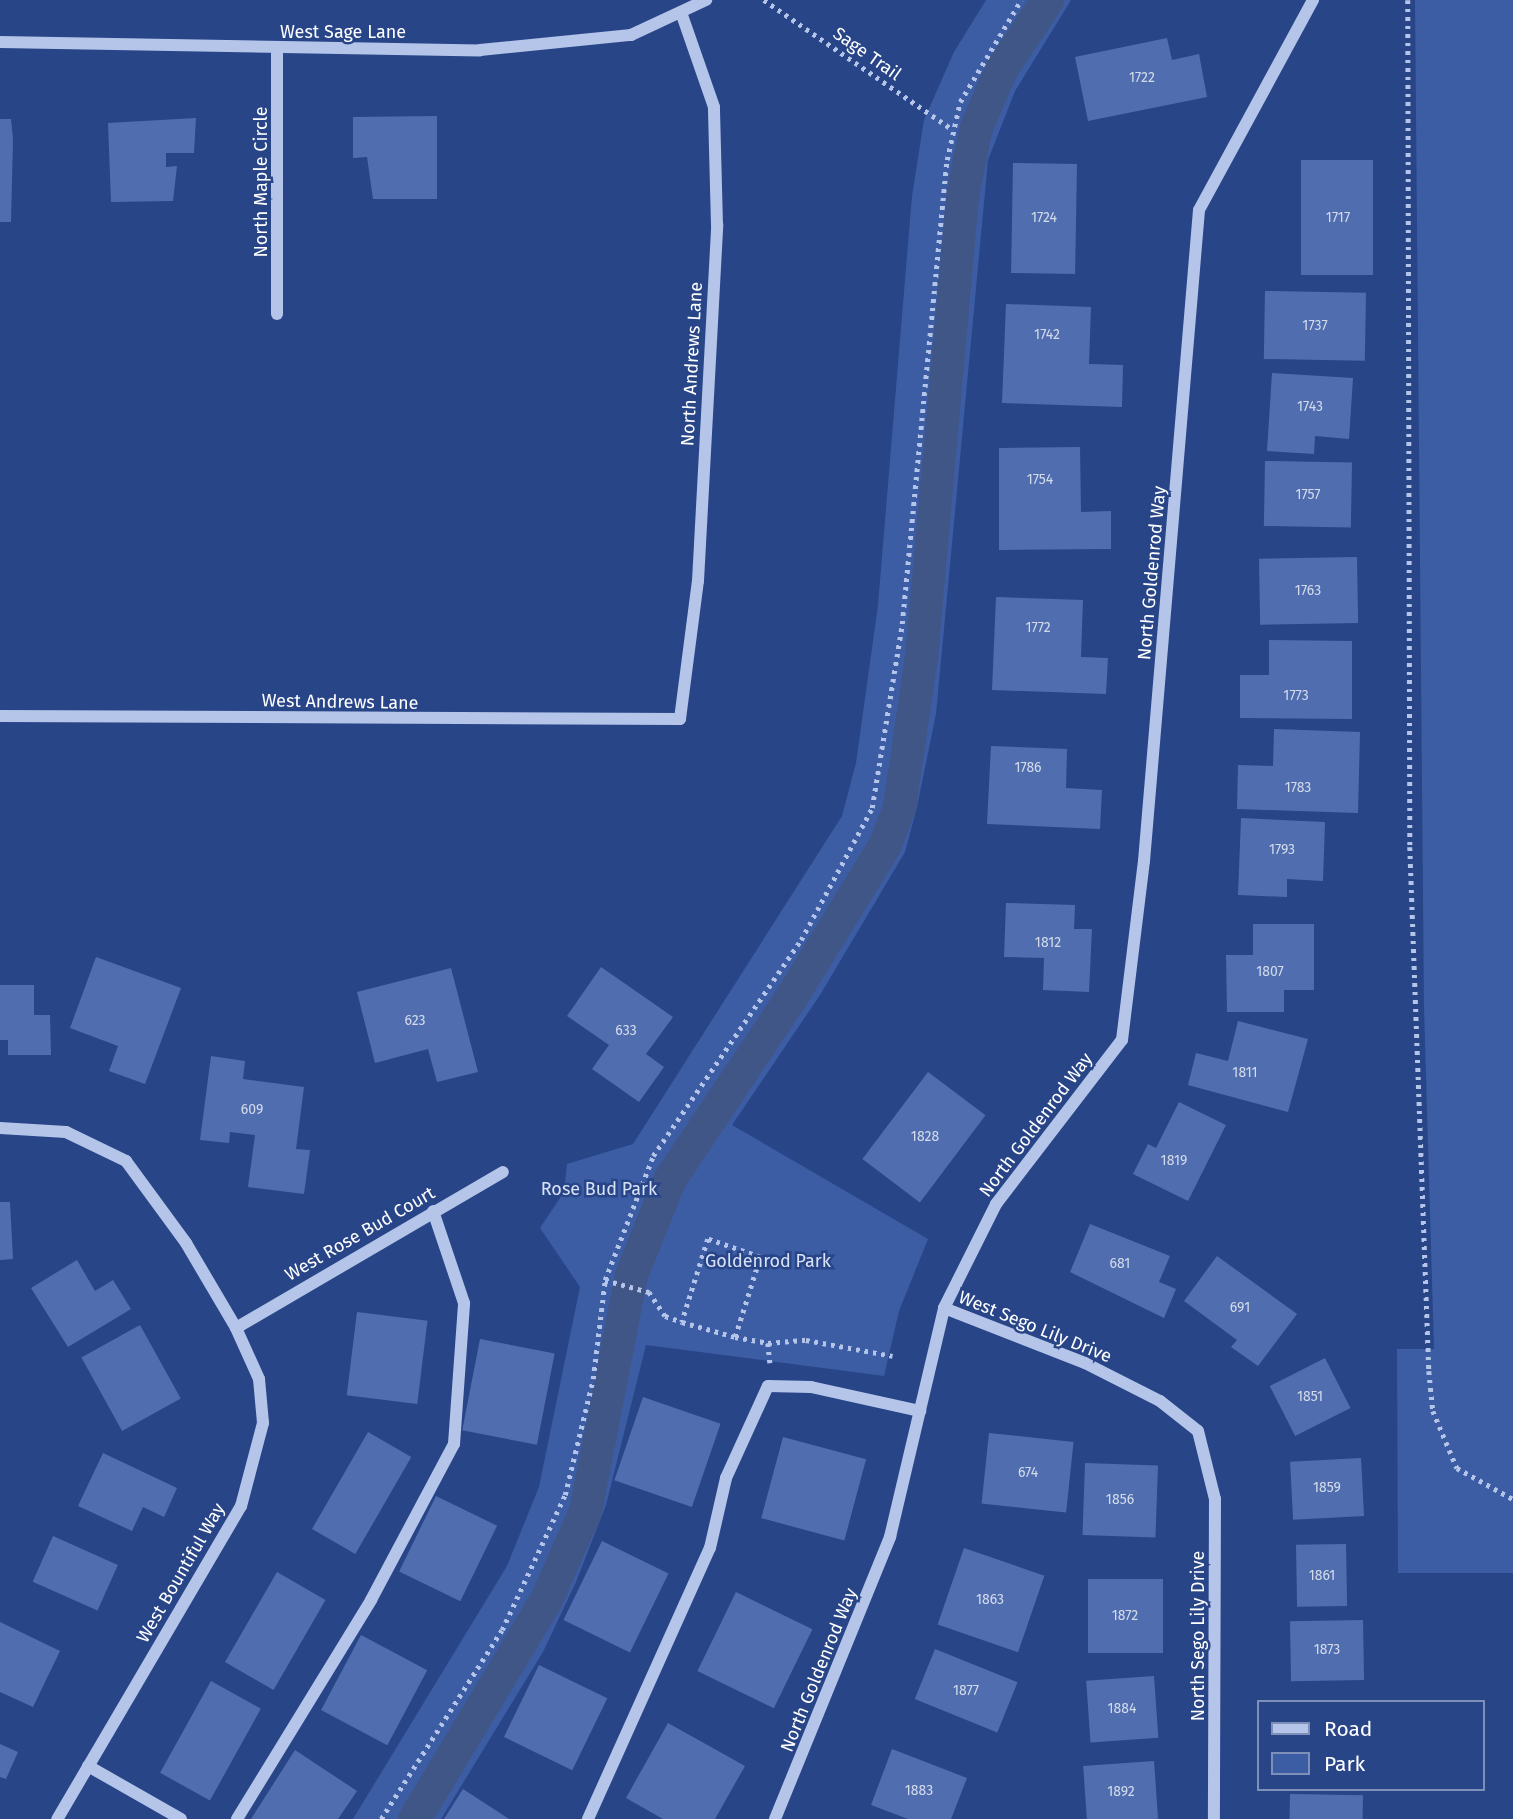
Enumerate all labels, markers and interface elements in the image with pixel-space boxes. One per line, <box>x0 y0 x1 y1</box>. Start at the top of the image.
street label: West Sage Lane <box>280 21 406 43</box>
street label: Sage Trail <box>829 23 905 85</box>
house number: 1722 <box>1129 70 1155 86</box>
street label: North Maple Circle <box>250 107 272 257</box>
house number: 1724 <box>1031 210 1057 226</box>
house number: 1717 <box>1326 210 1350 226</box>
street label: North Andrews Lane <box>677 281 707 447</box>
house number: 1737 <box>1302 318 1328 334</box>
house number: 1742 <box>1034 327 1060 343</box>
house number: 1743 <box>1297 399 1323 415</box>
house number: 1754 <box>1027 472 1053 488</box>
street label: North Goldenrod Way <box>1134 485 1170 661</box>
house number: 1757 <box>1296 487 1320 503</box>
house number: 1763 <box>1295 583 1321 599</box>
house number: 1772 <box>1025 620 1051 636</box>
house number: 1773 <box>1283 688 1309 704</box>
street label: West Andrews Lane <box>261 690 419 714</box>
house number: 1786 <box>1014 760 1042 776</box>
house number: 1783 <box>1285 780 1311 796</box>
house number: 1793 <box>1269 842 1295 858</box>
house number: 1812 <box>1035 935 1061 951</box>
house number: 1807 <box>1256 964 1284 980</box>
house number: 623 <box>404 1013 426 1029</box>
house number: 633 <box>615 1023 637 1039</box>
street label: North Goldenrod Way <box>975 1049 1097 1201</box>
house number: 1811 <box>1232 1065 1258 1081</box>
house number: 609 <box>241 1102 263 1118</box>
house number: 1828 <box>911 1129 939 1145</box>
house number: 1819 <box>1161 1153 1187 1169</box>
park label: Rose Bud Park <box>541 1178 657 1200</box>
street label: West Rose Bud Court <box>281 1182 439 1286</box>
park label: Goldenrod Park <box>705 1250 831 1272</box>
house number: 681 <box>1110 1256 1130 1272</box>
street label: West Sego Lily Drive <box>955 1286 1115 1368</box>
house number: 691 <box>1230 1300 1250 1316</box>
house number: 1851 <box>1297 1389 1323 1405</box>
house number: 674 <box>1018 1465 1038 1481</box>
house number: 1859 <box>1313 1480 1341 1496</box>
house number: 1856 <box>1106 1492 1134 1508</box>
street label: West Bountiful Way <box>132 1499 230 1647</box>
street label: North Sego Lily Drive <box>1187 1551 1209 1721</box>
house number: 1861 <box>1309 1568 1335 1584</box>
street label: North Goldenrod Way <box>776 1585 862 1755</box>
house number: 1863 <box>976 1592 1004 1608</box>
house number: 1872 <box>1112 1608 1138 1624</box>
house number: 1873 <box>1314 1642 1340 1658</box>
house number: 1877 <box>953 1683 979 1699</box>
legend <box>1258 1700 1485 1791</box>
house number: 1884 <box>1108 1701 1136 1717</box>
text: Road <box>1324 1716 1372 1742</box>
text: Park <box>1324 1751 1365 1777</box>
house number: 1883 <box>905 1783 933 1799</box>
house number: 1892 <box>1107 1784 1135 1800</box>

